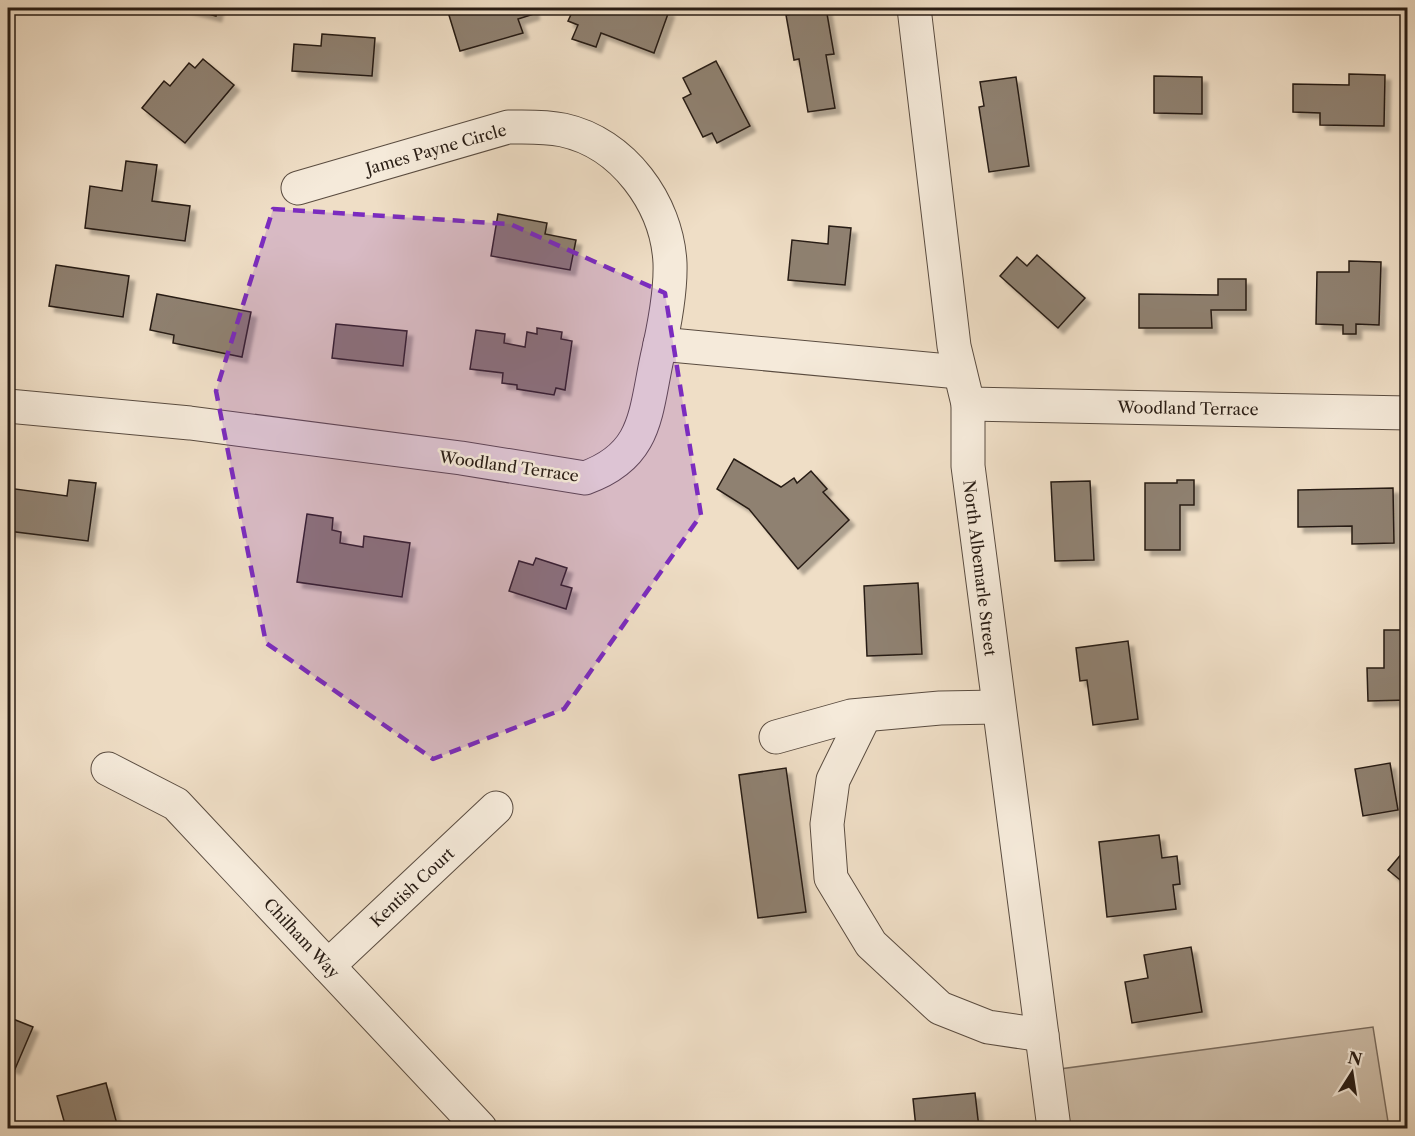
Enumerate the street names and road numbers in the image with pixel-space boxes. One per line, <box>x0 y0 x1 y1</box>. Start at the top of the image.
street label: James Payne Circle <box>361 119 509 179</box>
street label: Woodland Terrace <box>1116 397 1259 419</box>
street label: Woodland Terrace <box>437 446 580 486</box>
street label: North Albemarle Street <box>959 479 1001 658</box>
street label: Kentish Court <box>366 843 458 931</box>
street label: Chilham Way <box>260 894 345 983</box>

